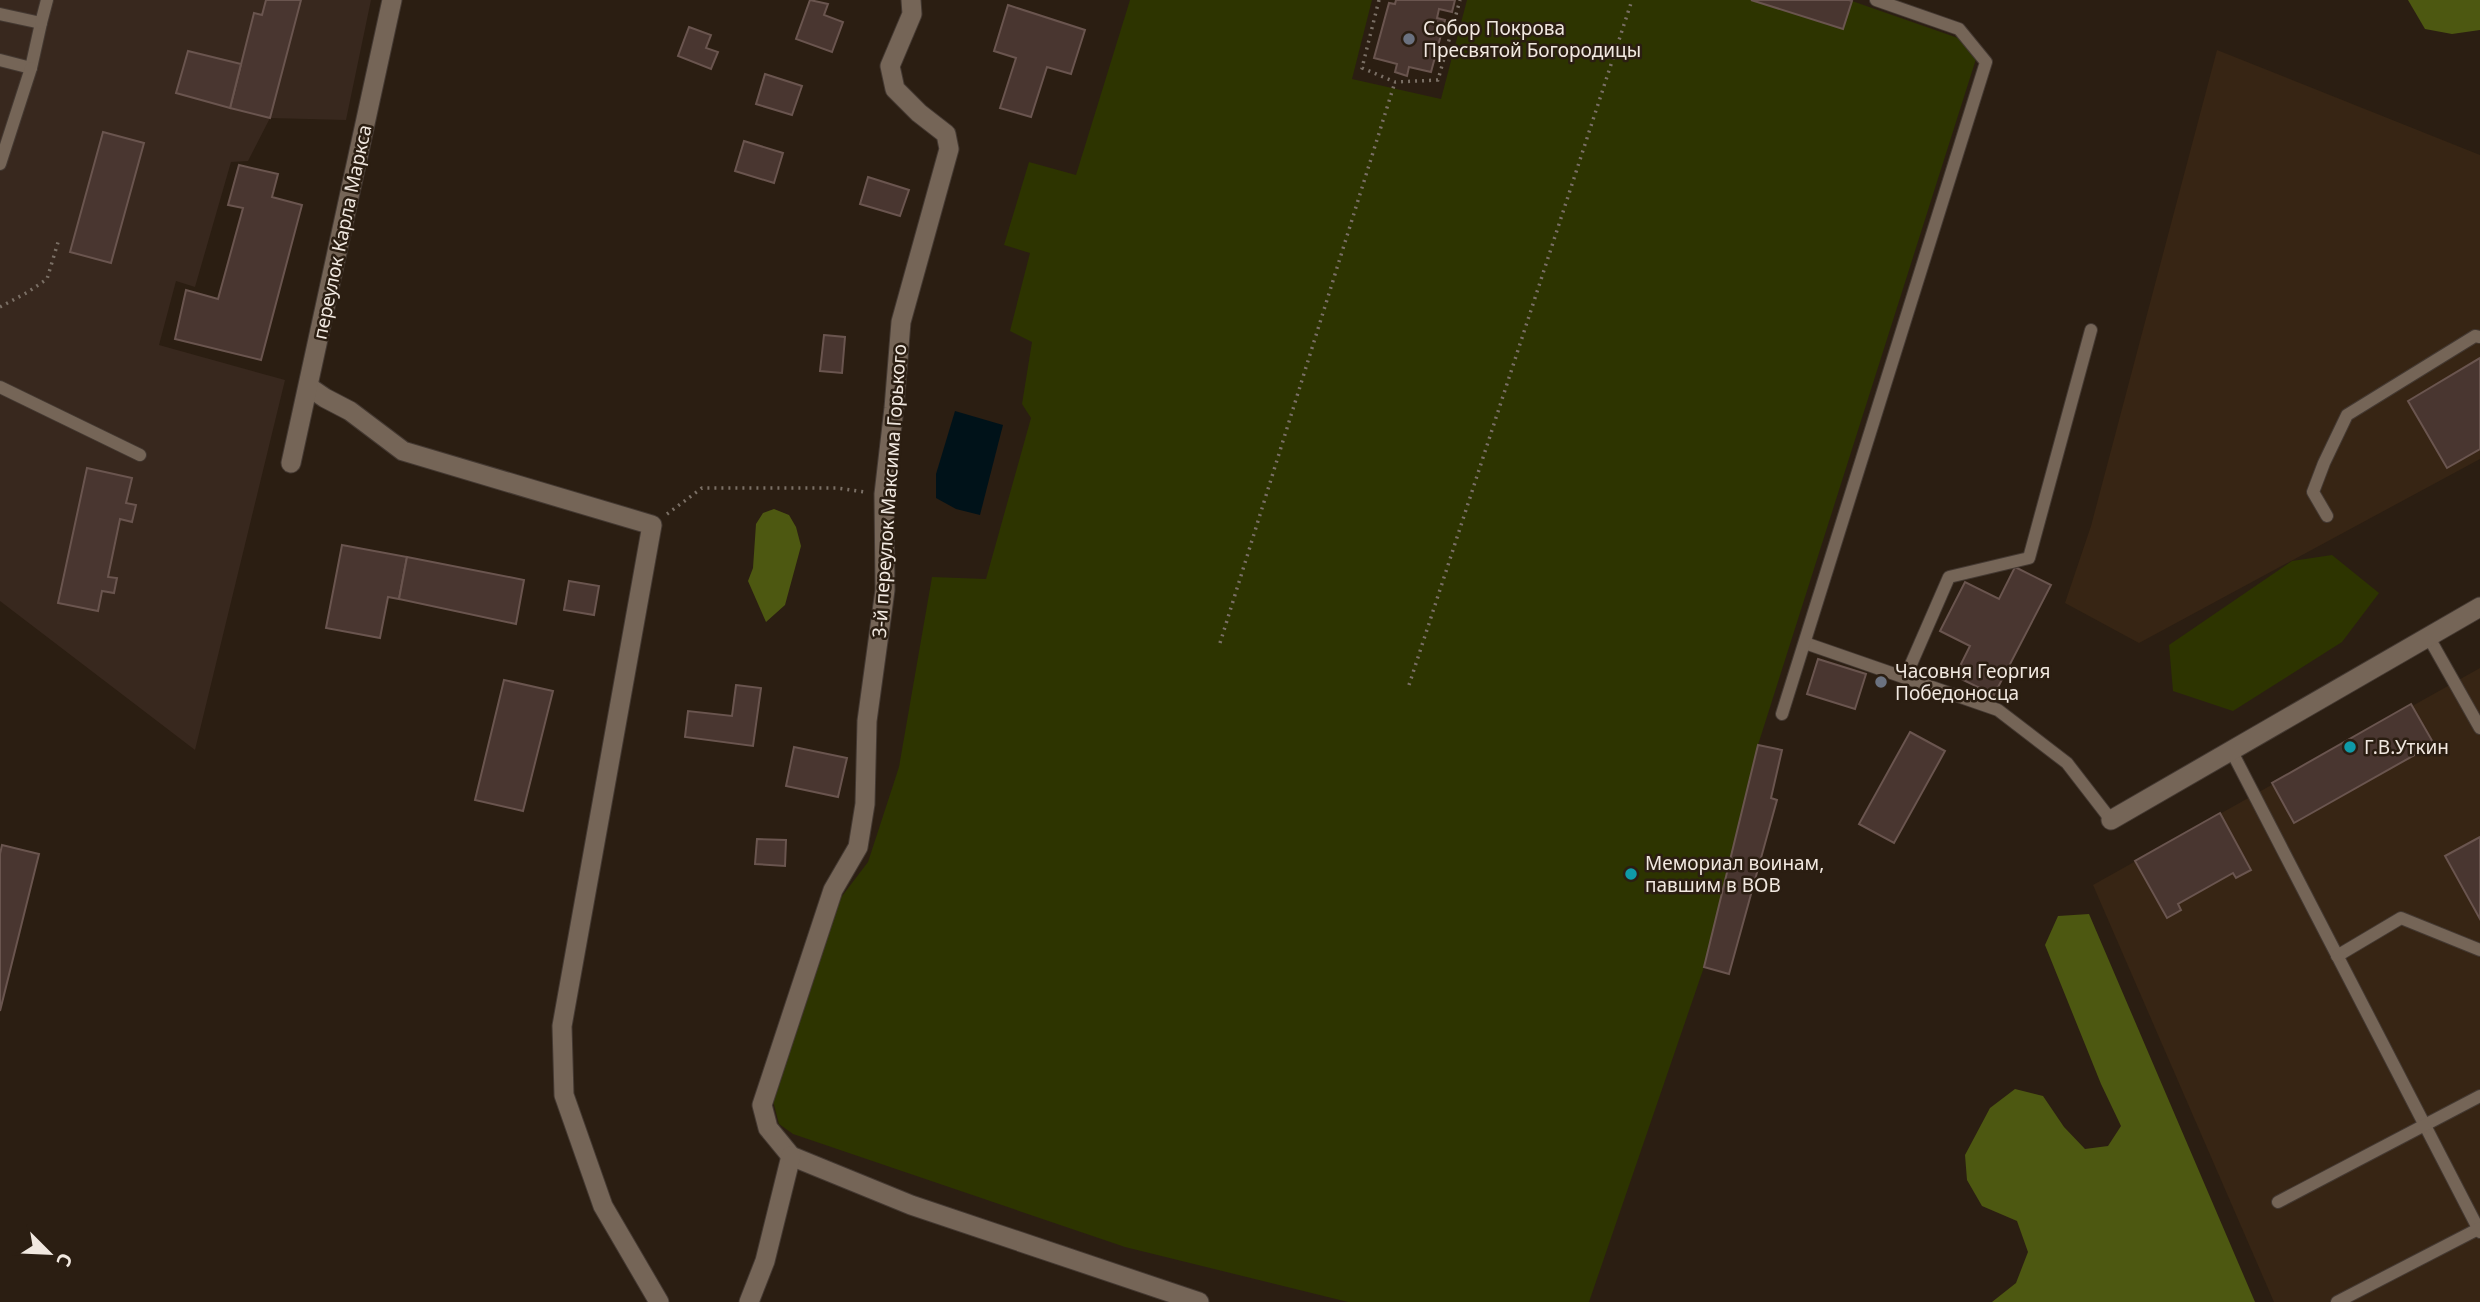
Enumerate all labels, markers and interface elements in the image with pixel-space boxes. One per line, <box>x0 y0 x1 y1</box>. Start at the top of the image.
place label: Собор Покрова Пресвятой Богородицы <box>1423 15 1641 63</box>
marker: Собор Покрова Пресвятой Богородицы <box>1401 31 1417 47</box>
street label: переулок Карла Маркса <box>307 122 377 342</box>
street label: 3-й переулок Максима Горького <box>866 343 912 639</box>
place label: Часовня Георгия Победоносца <box>1895 658 2050 706</box>
marker: Часовня Георгия Победоносца <box>1873 674 1889 690</box>
place label: Г.В.Уткин <box>2364 734 2449 760</box>
marker: Г.В.Уткин <box>2342 739 2358 755</box>
place label: Мемориал воинам, павшим в ВОВ <box>1645 850 1824 898</box>
marker: Мемориал воинам, павшим в ВОВ <box>1623 866 1639 882</box>
north arrow <box>14 1218 84 1288</box>
text: С <box>50 1249 79 1271</box>

